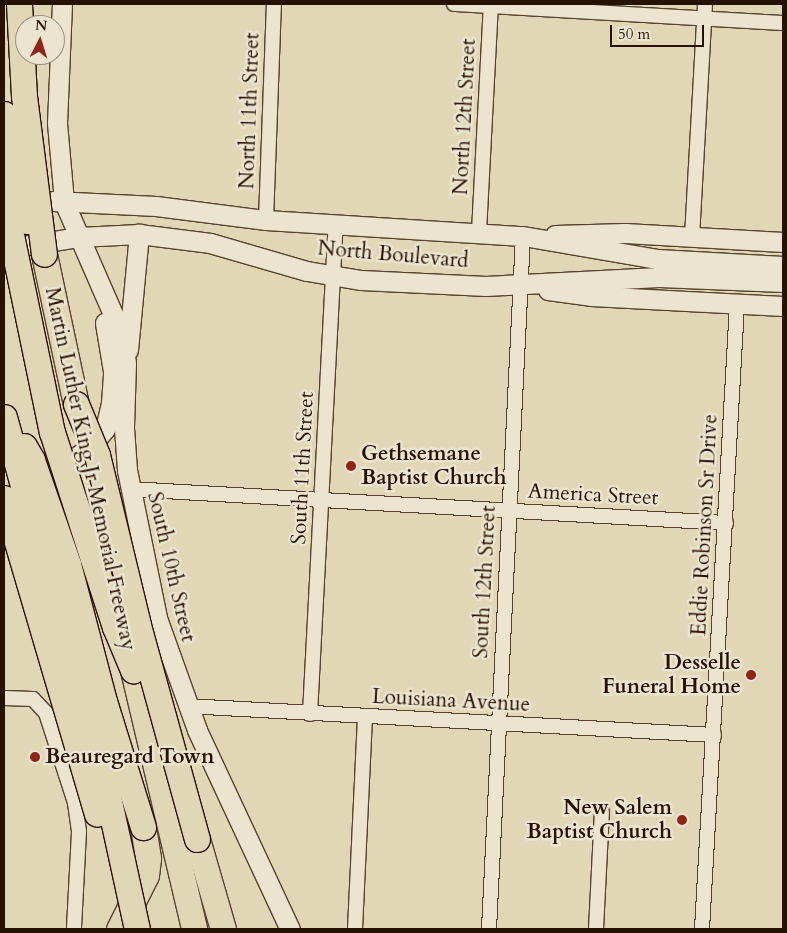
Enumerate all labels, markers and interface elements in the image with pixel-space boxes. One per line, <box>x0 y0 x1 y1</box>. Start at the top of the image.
north arrow <box>15 15 65 65</box>
scale bar <box>612 15 706 47</box>
text: N <box>34 16 48 36</box>
text: 50 m <box>618 24 650 44</box>
street label: North 11th Street <box>235 32 265 190</box>
street label: North 12th Street <box>448 38 482 196</box>
street label: North Boulevard <box>317 236 469 274</box>
street label: Martin Luther King Jr Memorial Freeway <box>39 285 141 653</box>
street label: South 11th Street <box>286 391 320 545</box>
street label: Eddie Robinson Sr Drive <box>687 414 723 636</box>
place label: Gethsemane Baptist Church <box>361 441 506 491</box>
marker: Gethsemane Baptist Church <box>345 460 357 472</box>
street label: America Street <box>527 479 659 511</box>
street label: South 10th Street <box>142 490 200 644</box>
street label: South 12th Street <box>468 505 502 659</box>
place label: Desselle Funeral Home <box>602 650 741 700</box>
marker: Desselle Funeral Home <box>745 669 757 681</box>
street label: Louisiana Avenue <box>371 684 531 718</box>
place label: Beauregard Town <box>45 744 214 770</box>
marker: Beauregard Town <box>29 751 41 763</box>
place label: New Salem Baptist Church <box>527 795 672 845</box>
marker: New Salem Baptist Church <box>676 814 688 826</box>

